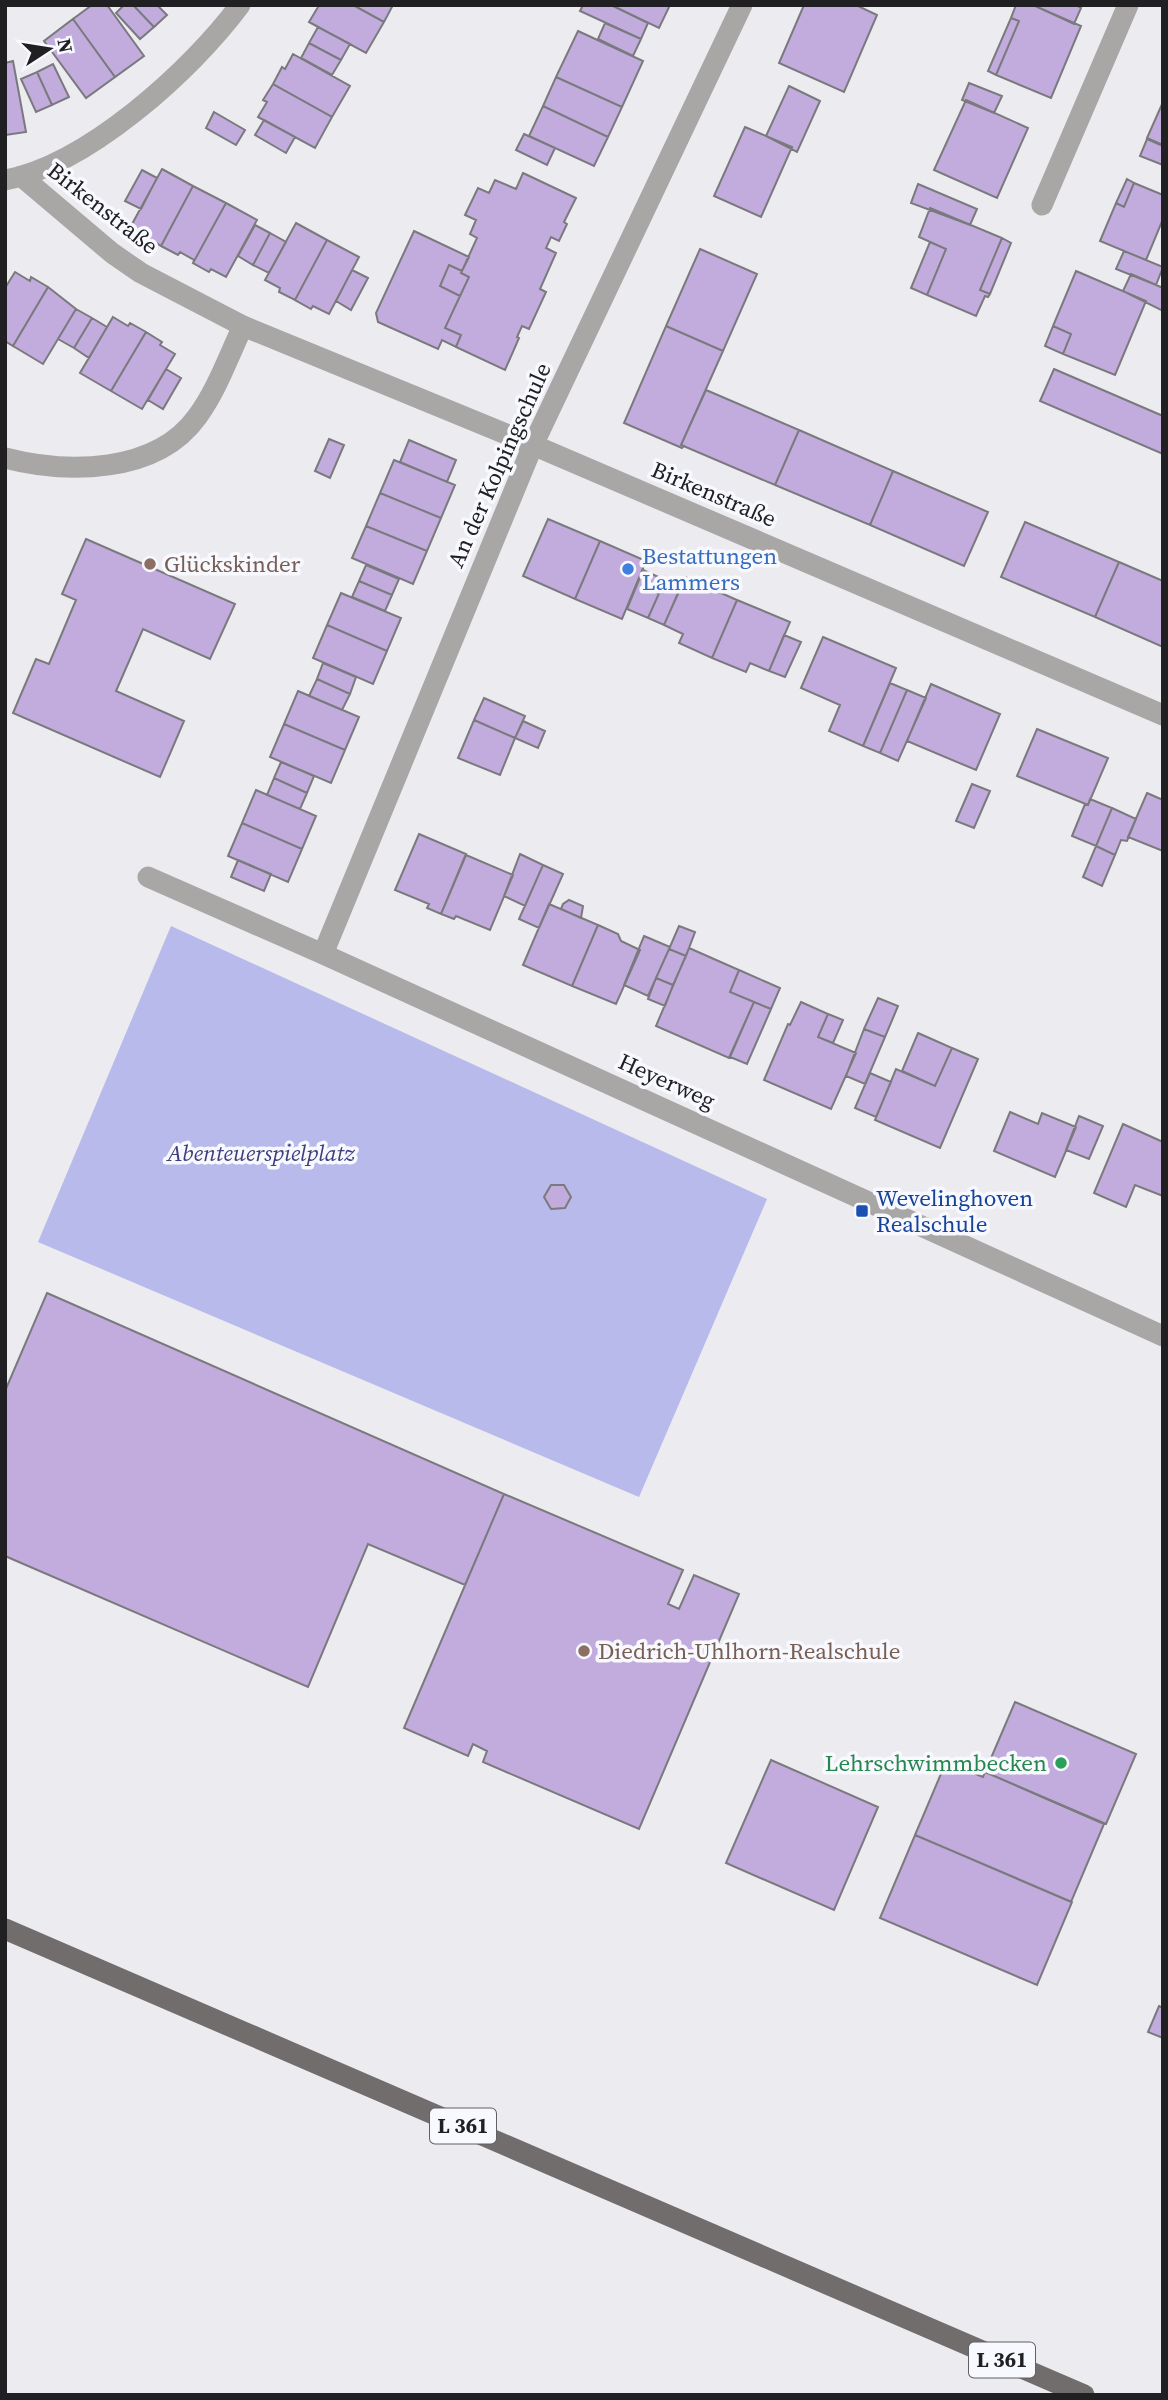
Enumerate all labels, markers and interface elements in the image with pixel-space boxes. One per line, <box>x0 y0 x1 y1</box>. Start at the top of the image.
north arrow <box>14 14 84 84</box>
text: N <box>51 36 80 55</box>
street label: Birkenstraße <box>41 155 165 261</box>
street label: An der Kolpingschule <box>439 358 559 572</box>
street label: Birkenstraße <box>647 453 781 535</box>
place label: Bestattungen Lammers <box>642 540 777 598</box>
place label: Glückskinder <box>164 548 301 580</box>
marker: Glückskinder <box>142 556 158 572</box>
marker: Bestattungen Lammers <box>620 561 636 577</box>
street label: Heyerweg <box>613 1045 721 1117</box>
park label: Abenteuerspielplatz <box>165 1137 356 1169</box>
place label: Wevelinghoven Realschule <box>876 1182 1033 1240</box>
marker: Wevelinghoven Realschule <box>854 1203 870 1219</box>
place label: Diedrich-Uhlhorn-Realschule <box>598 1635 900 1667</box>
marker: Diedrich-Uhlhorn-Realschule <box>576 1643 592 1659</box>
place label: Lehrschwimmbecken <box>825 1747 1047 1779</box>
marker: Lehrschwimmbecken <box>1053 1755 1069 1771</box>
road number: L 361 <box>430 2108 496 2144</box>
road number: L 361 <box>969 2342 1035 2378</box>

